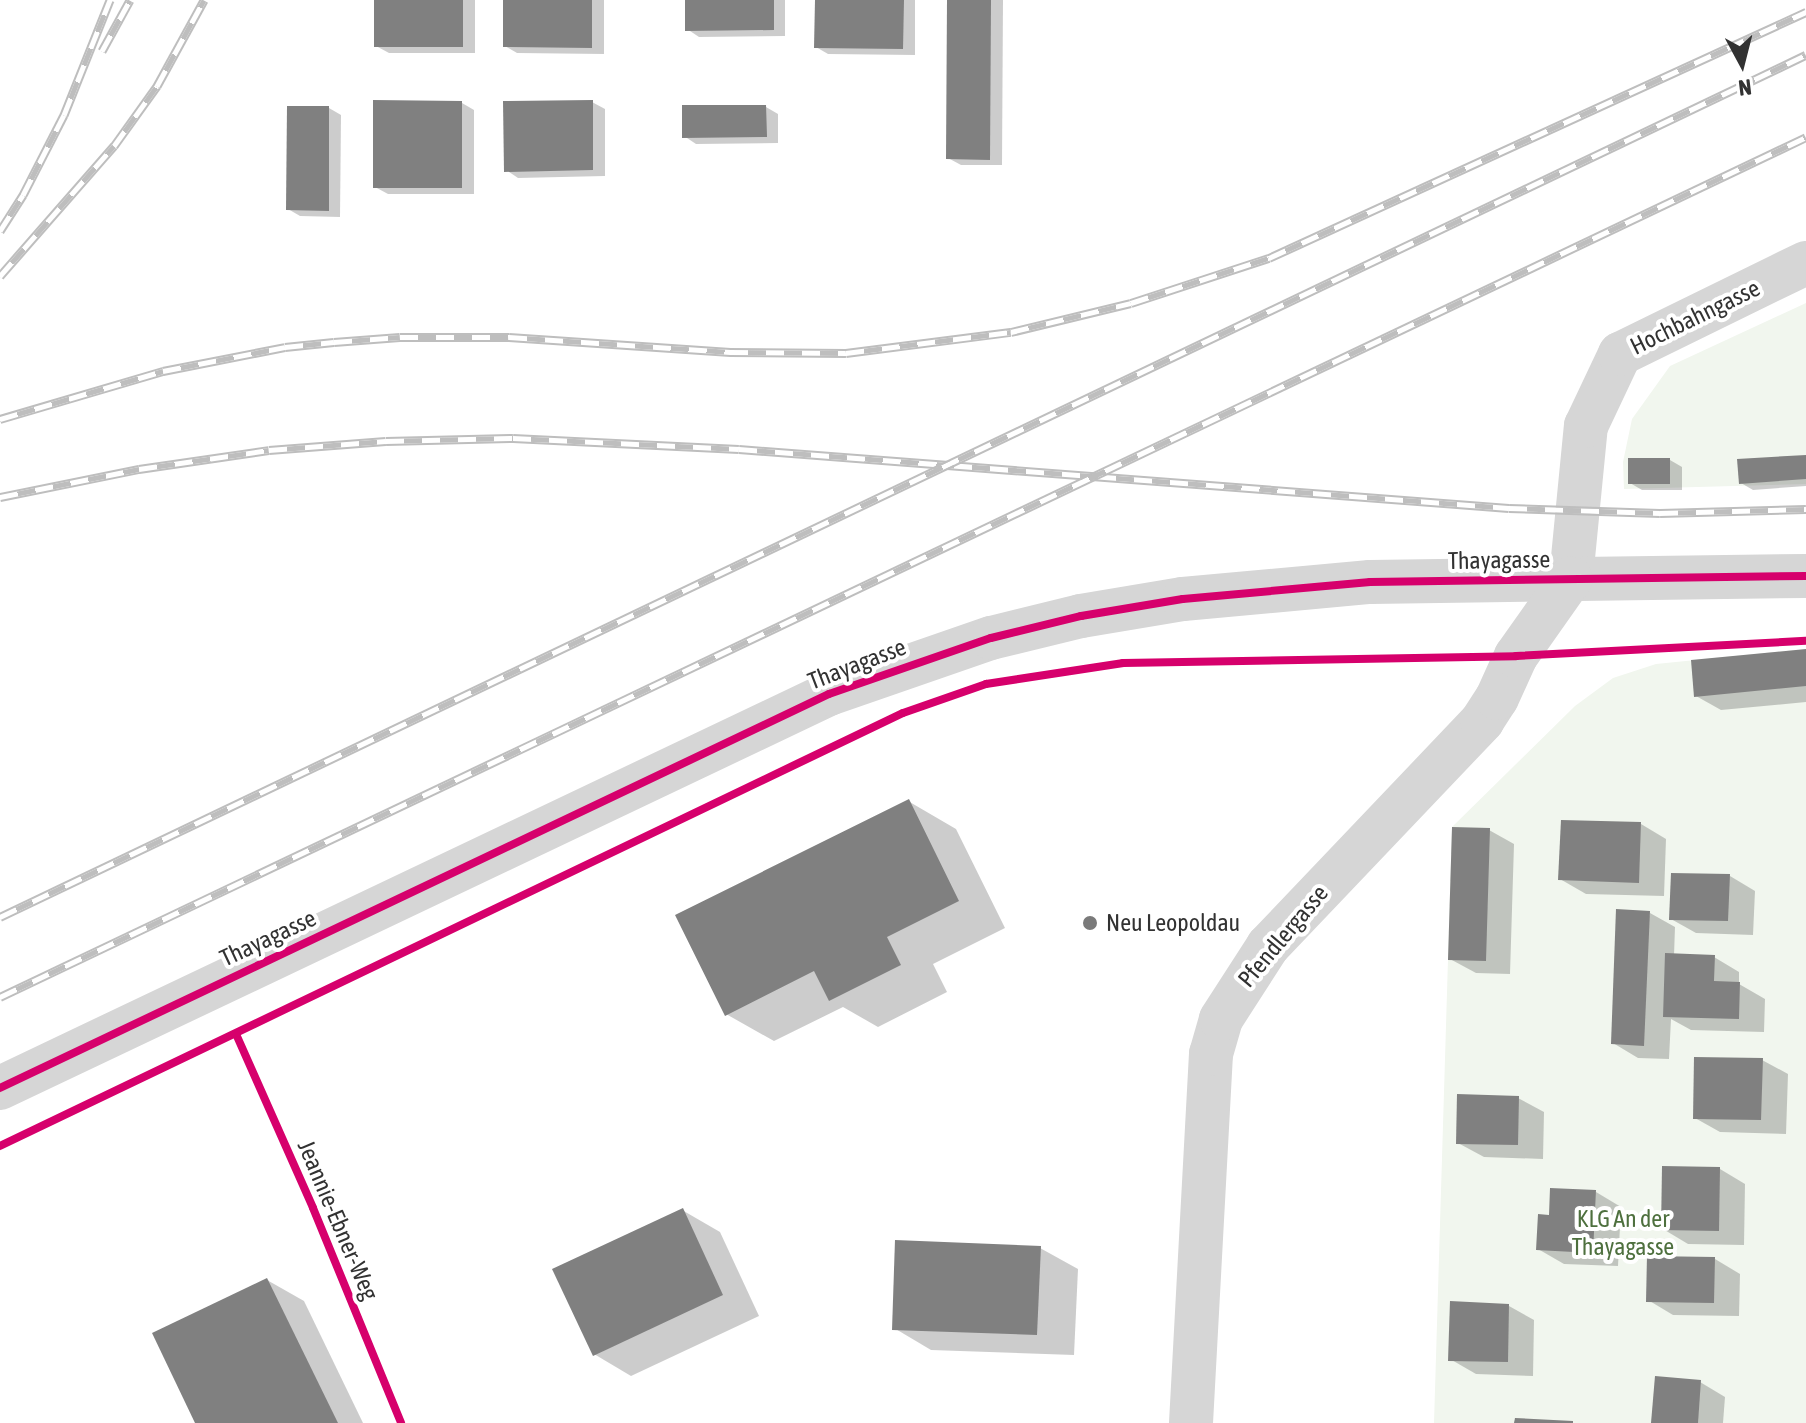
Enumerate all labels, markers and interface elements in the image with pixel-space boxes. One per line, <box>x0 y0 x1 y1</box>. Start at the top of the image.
north arrow <box>1702 24 1782 104</box>
text: N <box>1737 74 1753 102</box>
street label: Hochbahngasse <box>1626 273 1764 361</box>
street label: Thayagasse <box>1448 545 1550 575</box>
street label: Thayagasse <box>804 632 910 696</box>
street label: Pfendlergasse <box>1232 879 1334 993</box>
street label: Thayagasse <box>215 903 321 973</box>
place label: Neu Leopoldau <box>1106 909 1240 937</box>
marker: Neu Leopoldau <box>1081 914 1099 932</box>
street label: Jeannie-Ebner-Weg <box>291 1136 385 1304</box>
park label: KLG An der Thayagasse <box>1572 1205 1674 1261</box>

